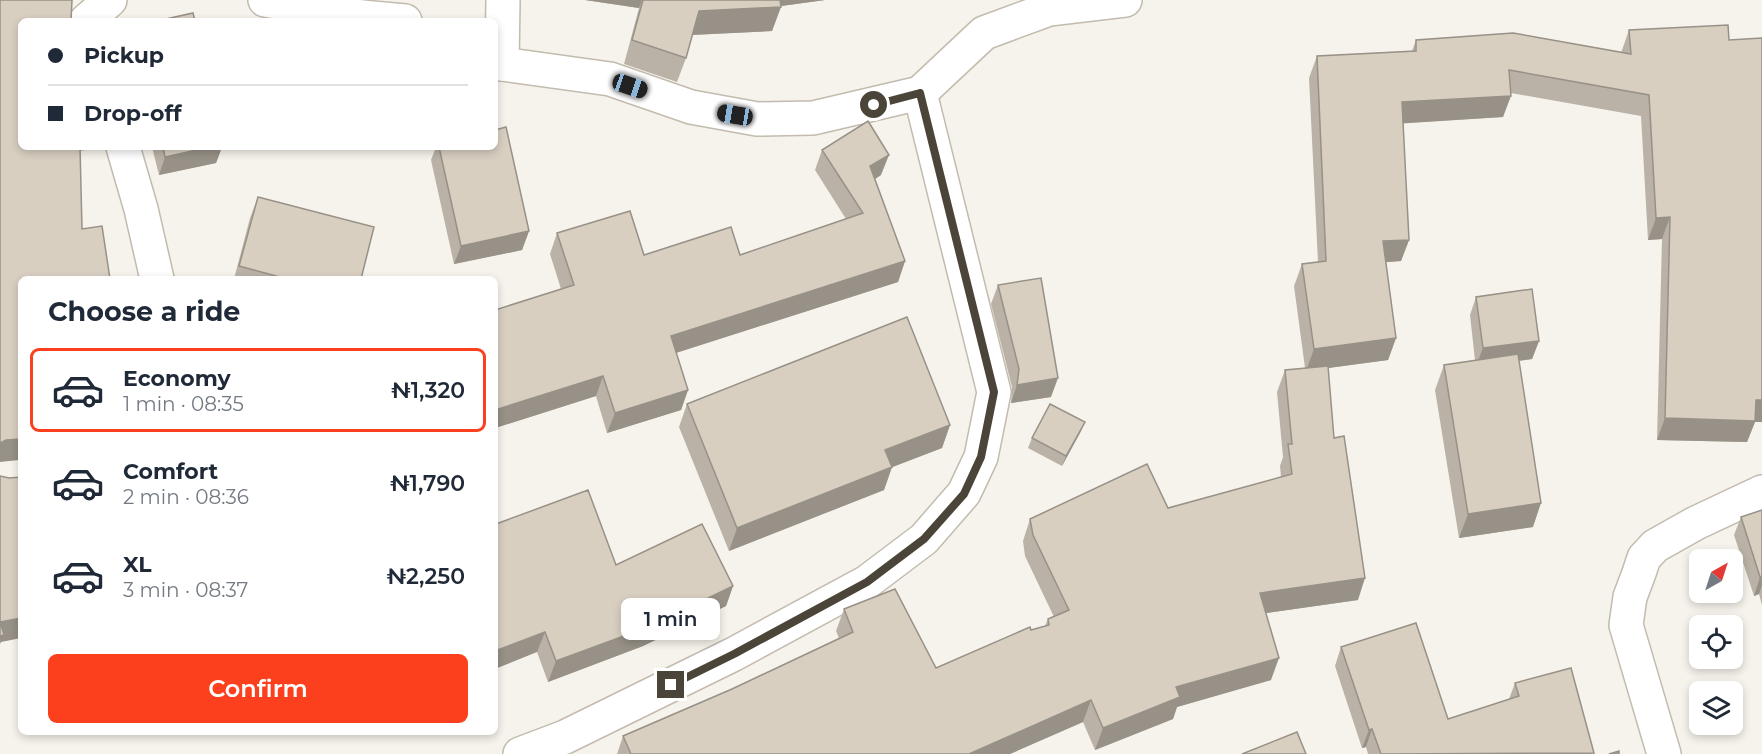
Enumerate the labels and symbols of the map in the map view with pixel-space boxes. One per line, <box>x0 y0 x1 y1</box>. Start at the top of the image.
car <box>610 72 650 100</box>
route start <box>860 91 887 118</box>
car <box>716 103 754 127</box>
north arrow <box>1689 549 1743 603</box>
callout: 1 min <box>622 598 720 640</box>
route end <box>657 671 684 698</box>

